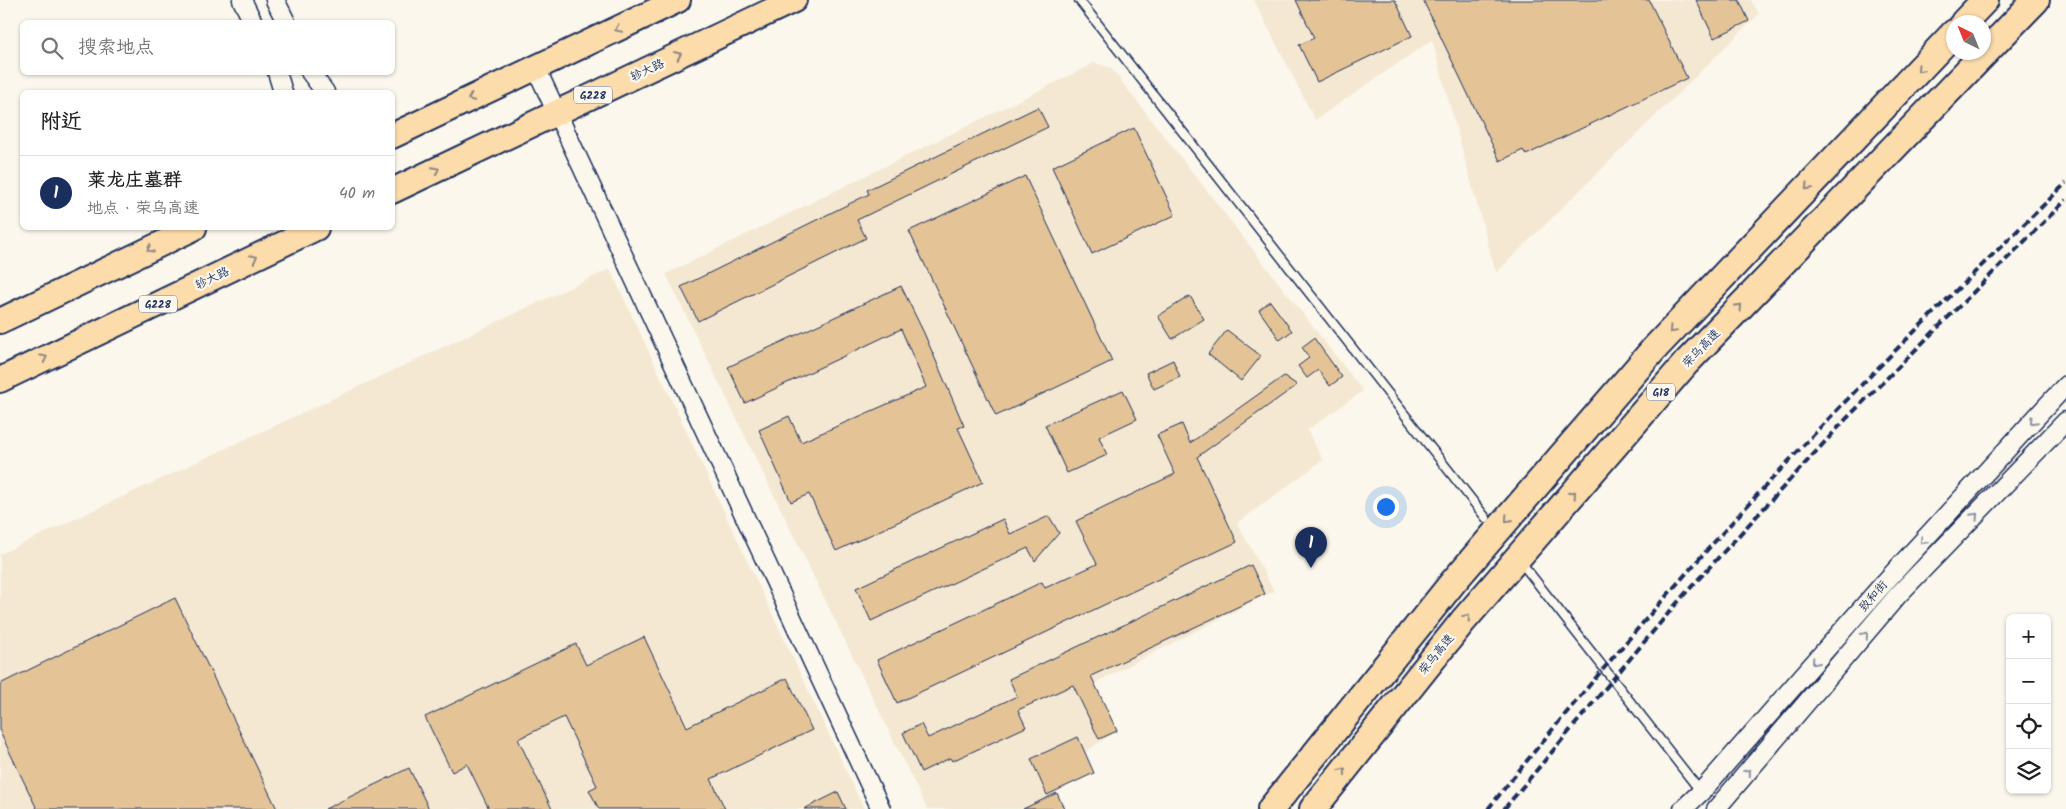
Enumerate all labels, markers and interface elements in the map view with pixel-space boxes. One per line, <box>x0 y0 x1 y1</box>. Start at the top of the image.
north arrow <box>1946 15 1991 60</box>
search box <box>20 20 395 75</box>
one-way arrow <box>614 22 623 33</box>
text: 搜索地点 <box>78 33 154 63</box>
icon: search <box>38 34 66 62</box>
one-way arrow <box>673 51 682 61</box>
street label: 轸大路 <box>627 54 668 87</box>
one-way arrow <box>1917 63 1926 72</box>
road number: G228 <box>574 86 612 104</box>
one-way arrow <box>468 92 477 102</box>
text: 附近 <box>40 106 82 139</box>
text: 莱龙庄墓群 <box>87 166 182 196</box>
one-way arrow <box>431 166 440 176</box>
text: 1 <box>54 181 58 206</box>
text: 40 m <box>339 181 375 206</box>
one-way arrow <box>1805 181 1814 190</box>
text: 地点 · 荣乌高速 <box>87 196 200 221</box>
one-way arrow <box>146 242 155 253</box>
one-way arrow <box>248 254 257 264</box>
street label: 轸大路 <box>192 262 233 295</box>
road number: G228 <box>139 296 177 312</box>
one-way arrow <box>1733 304 1742 313</box>
one-way arrow <box>1669 324 1678 333</box>
street label: 荣乌高速 <box>1678 324 1725 372</box>
one-way arrow <box>39 354 48 365</box>
road number: G18 <box>1647 384 1675 401</box>
one-way arrow <box>2030 416 2039 425</box>
one-way arrow <box>1567 490 1576 499</box>
your location <box>1373 494 1399 520</box>
one-way arrow <box>1969 512 1978 521</box>
one-way arrow <box>1505 513 1514 522</box>
pin: 1 <box>1295 527 1327 568</box>
one-way arrow <box>1920 535 1929 544</box>
street label: 致和街 <box>1854 577 1892 616</box>
one-way arrow <box>1461 614 1469 623</box>
map controls <box>2006 614 2051 794</box>
button: + <box>2006 614 2051 659</box>
street label: 荣乌高速 <box>1414 630 1459 679</box>
one-way arrow <box>1859 632 1867 641</box>
one-way arrow <box>1811 656 1820 665</box>
button: − <box>2006 659 2051 704</box>
button: locate <box>2006 704 2051 749</box>
button: layers <box>2006 749 2051 794</box>
one-way arrow <box>1338 768 1346 777</box>
one-way arrow <box>1742 769 1751 778</box>

